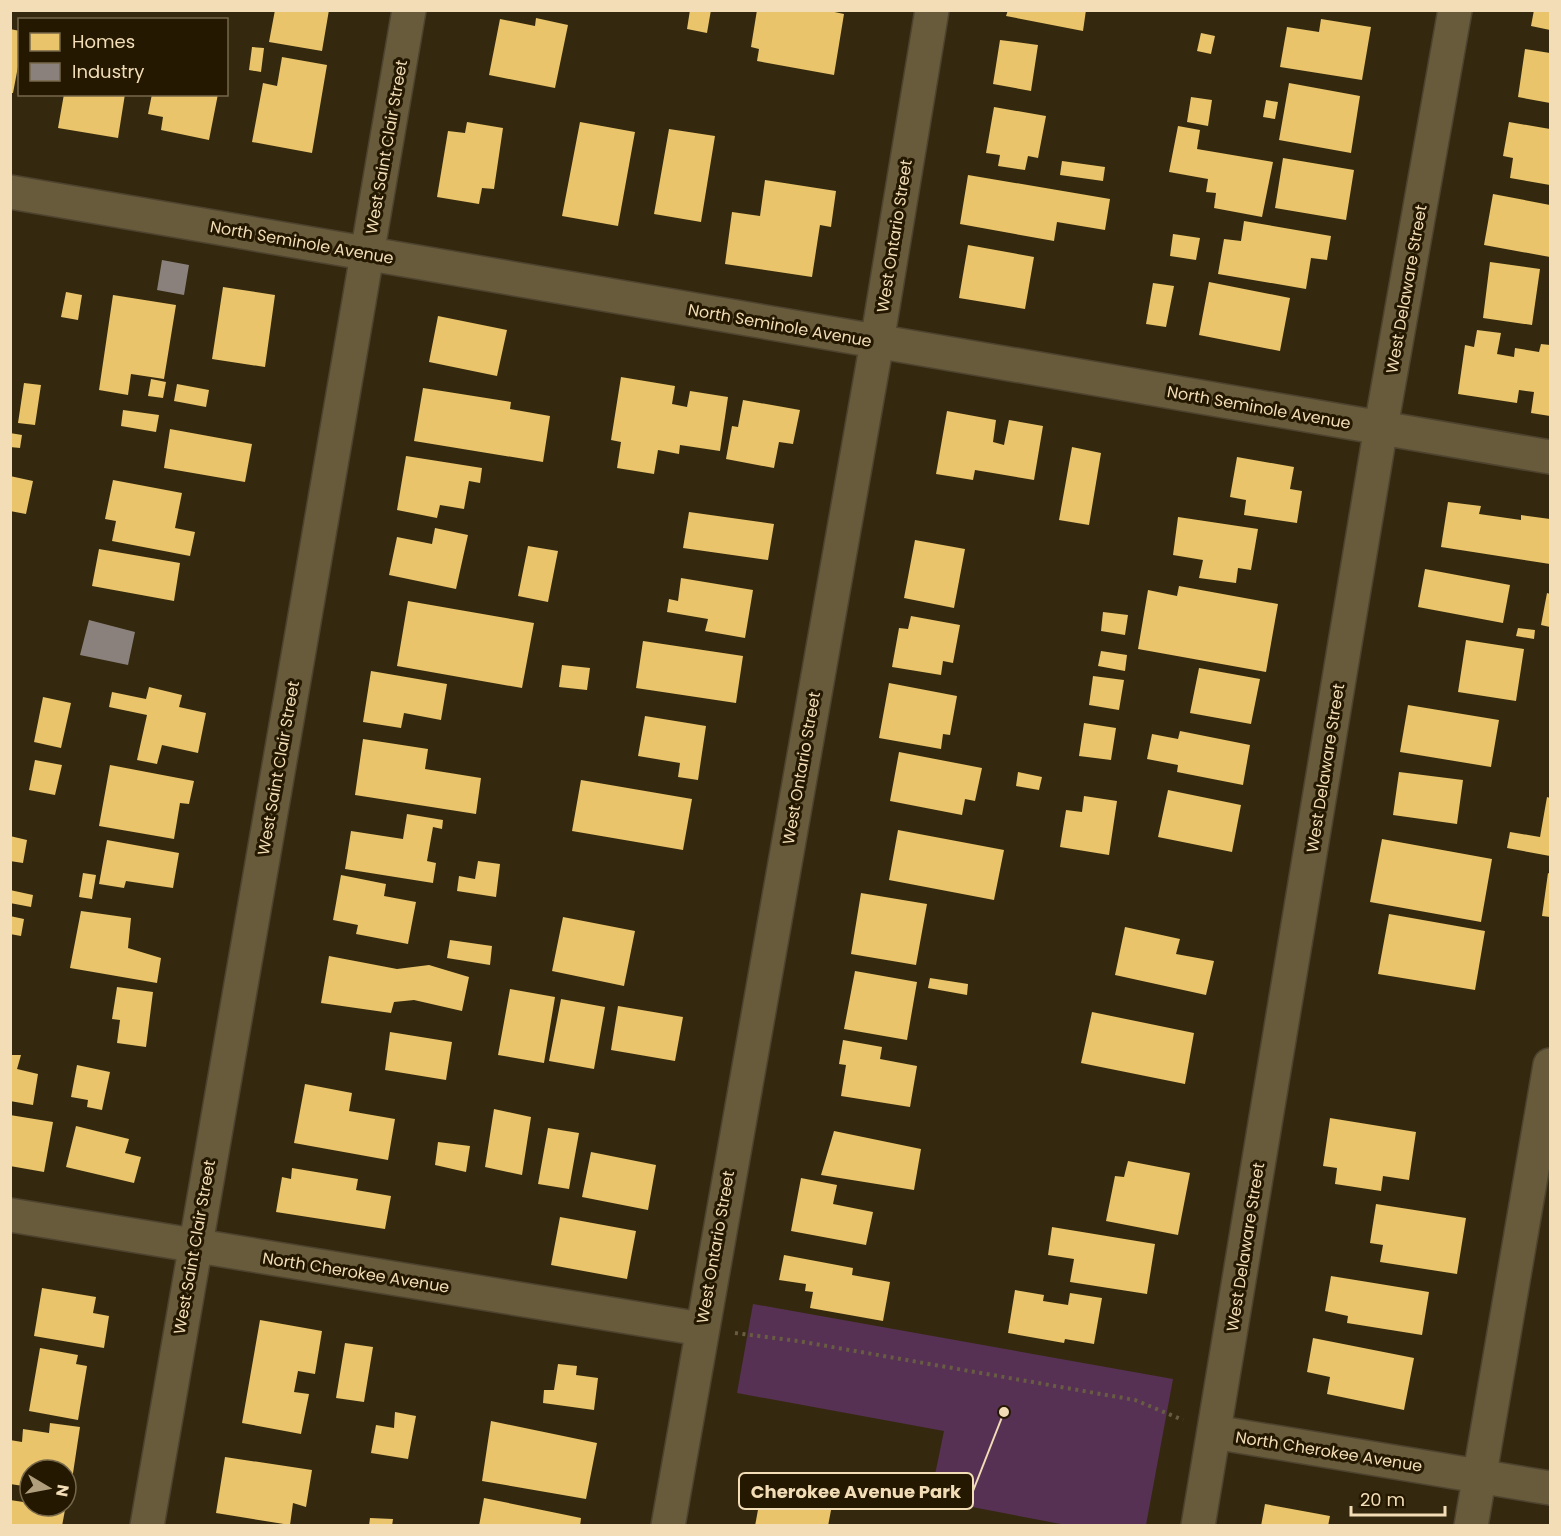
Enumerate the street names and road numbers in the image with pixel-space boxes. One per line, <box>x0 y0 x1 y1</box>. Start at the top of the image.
street label: West Saint Clair Street <box>360 58 413 236</box>
street label: West Ontario Street <box>871 158 918 314</box>
street label: West Delaware Street <box>1380 203 1433 375</box>
street label: North Seminole Avenue <box>208 215 396 270</box>
street label: North Seminole Avenue <box>686 298 874 353</box>
street label: North Seminole Avenue <box>1165 380 1353 435</box>
street label: West Saint Clair Street <box>252 679 305 857</box>
street label: West Delaware Street <box>1301 682 1350 854</box>
street label: West Ontario Street <box>777 690 826 846</box>
street label: West Saint Clair Street <box>168 1158 221 1336</box>
street label: West Delaware Street <box>1221 1161 1270 1333</box>
street label: West Ontario Street <box>691 1169 740 1325</box>
street label: North Cherokee Avenue <box>261 1246 451 1299</box>
street label: North Cherokee Avenue <box>1234 1425 1424 1478</box>

